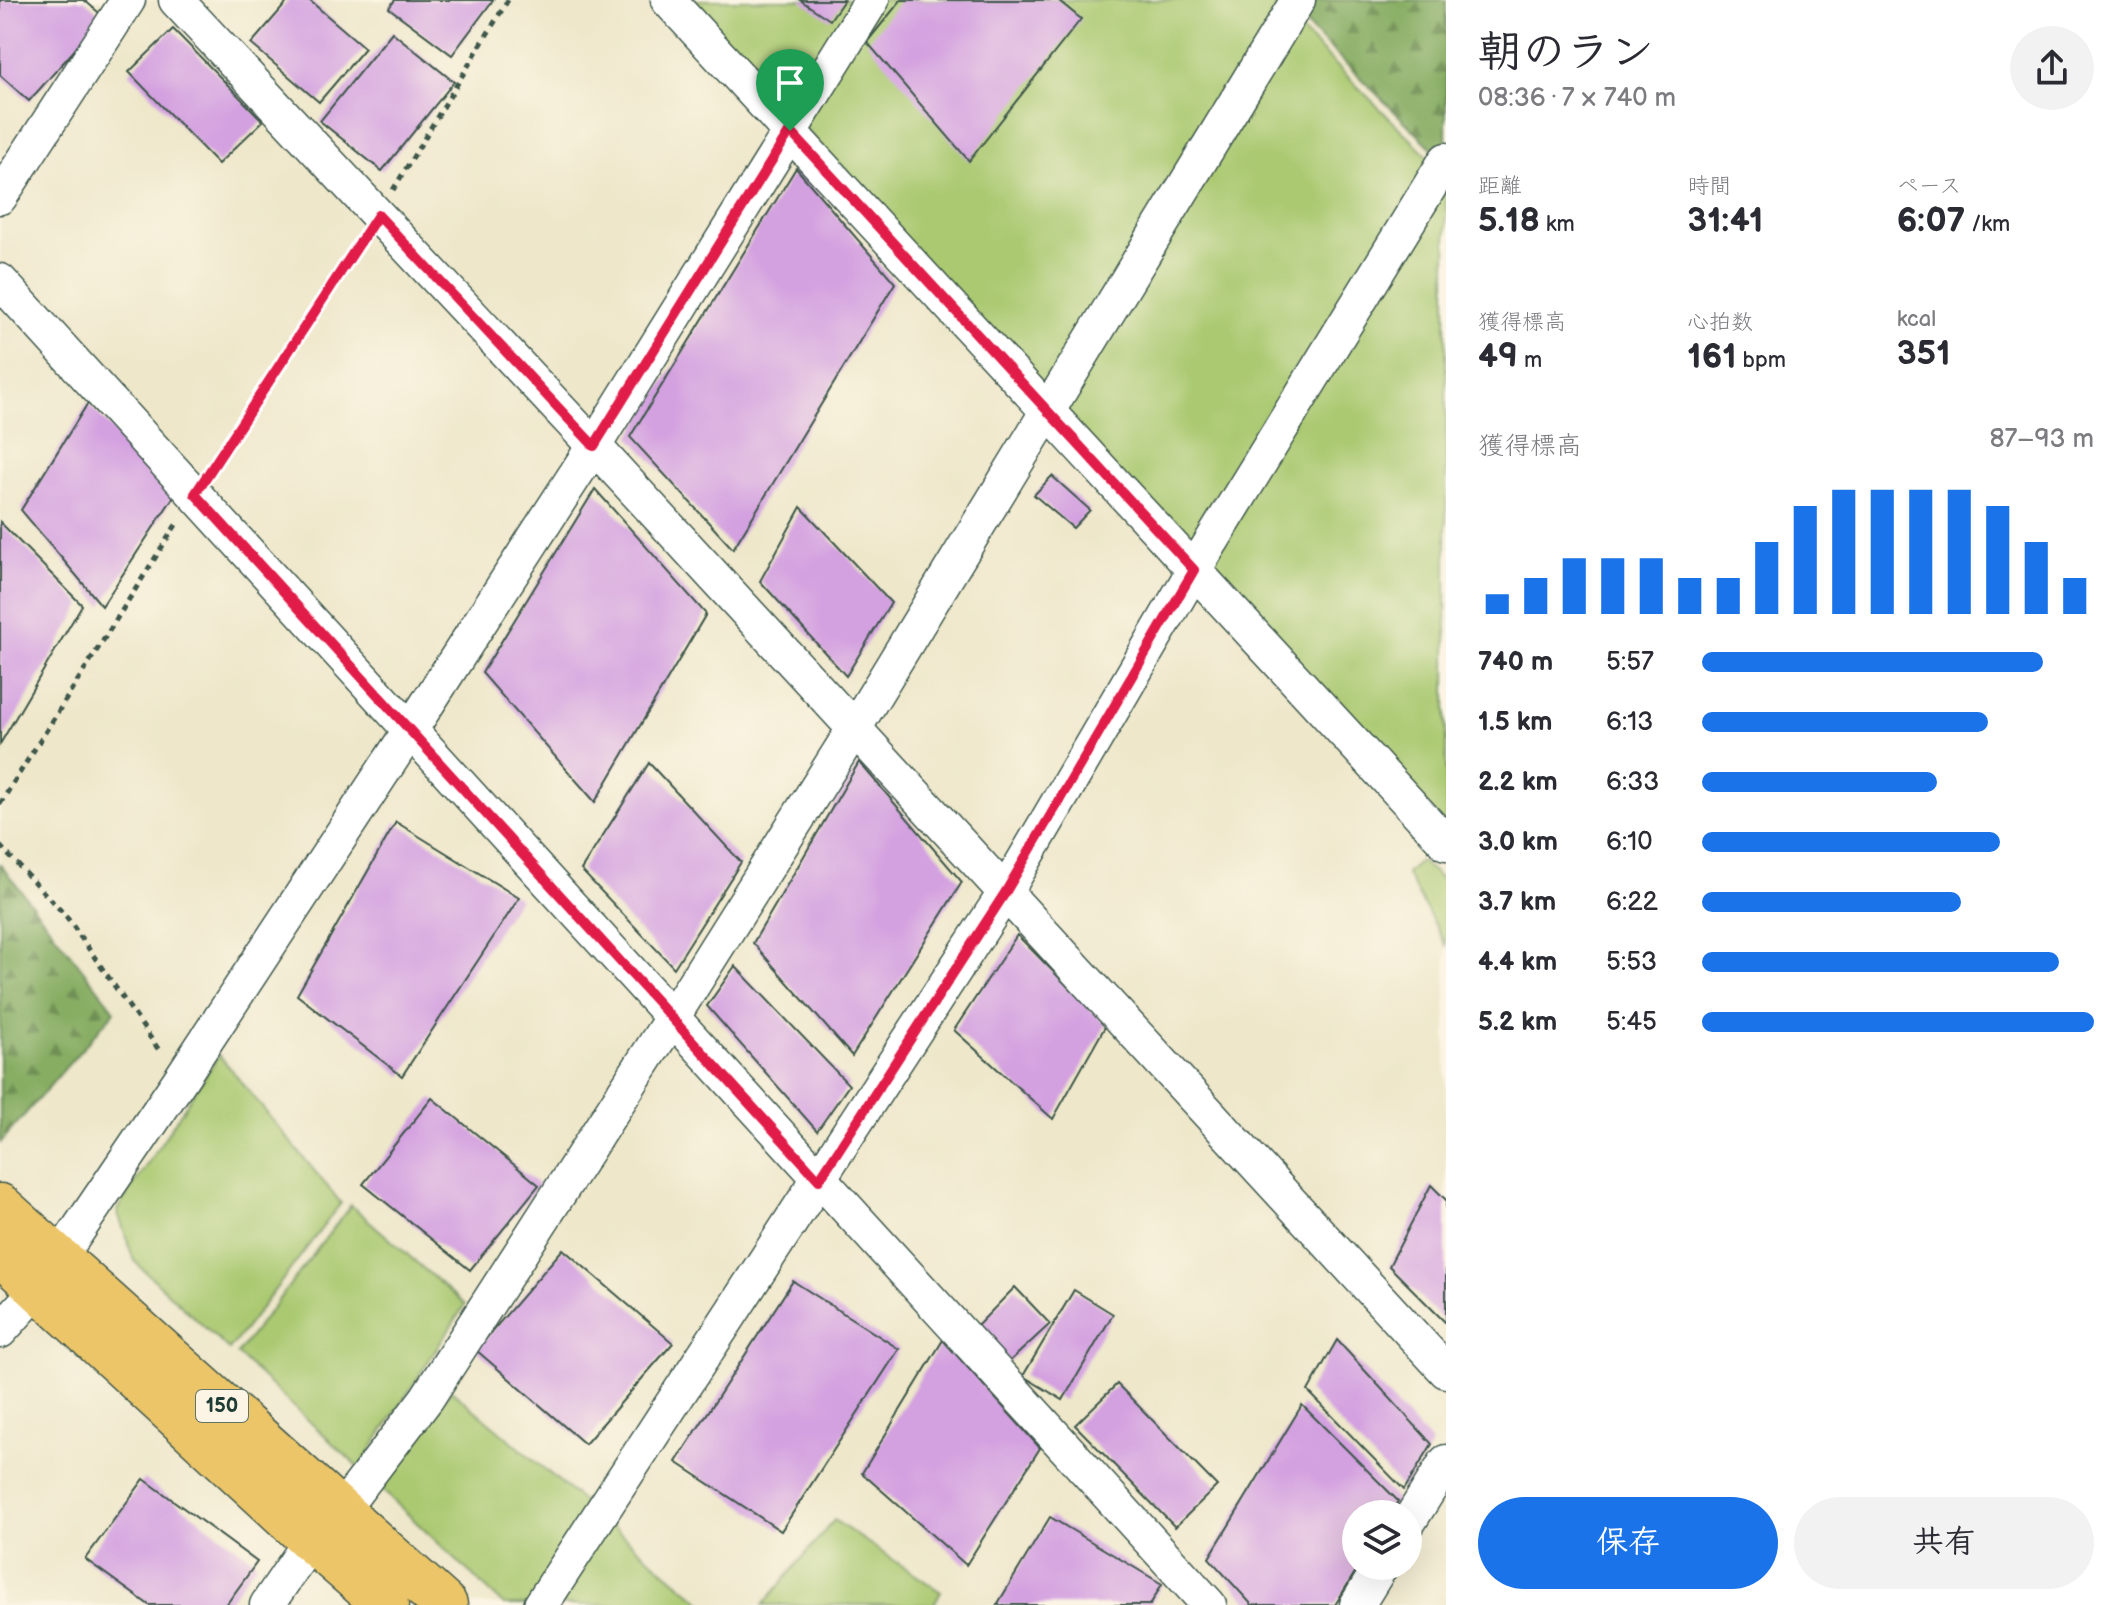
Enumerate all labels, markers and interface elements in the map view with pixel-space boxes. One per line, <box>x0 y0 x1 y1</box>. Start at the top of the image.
text: 朝のラン <box>1478 26 1654 79</box>
button: share <box>2010 26 2094 110</box>
pin <box>756 49 824 131</box>
icon: arrive <box>768 61 812 105</box>
text: 08:36 · 7 × 740 m <box>1478 83 1676 114</box>
text: 距離 <box>1478 173 1522 200</box>
text: 時間 <box>1687 173 1731 200</box>
text: ペース <box>1897 173 1961 200</box>
text: 5.18 <box>1478 200 1540 241</box>
text: 31:41 <box>1687 200 1763 241</box>
text: 6:07 <box>1897 200 1965 241</box>
text: km <box>1540 211 1575 238</box>
text: /km <box>1965 211 2010 238</box>
text: kcal <box>1897 306 1936 333</box>
text: 獲得標高 <box>1478 309 1566 336</box>
text: 心拍数 <box>1687 309 1753 336</box>
text: 351 <box>1897 333 1950 374</box>
text: 49 <box>1478 336 1518 377</box>
text: 161 <box>1687 336 1737 377</box>
text: m <box>1518 347 1542 374</box>
text: bpm <box>1737 347 1786 374</box>
text: 87–93 m <box>1989 424 2094 455</box>
text: 獲得標高 <box>1478 431 1582 462</box>
text: 740 m <box>1478 647 1553 678</box>
text: 5:57 <box>1606 647 1654 678</box>
text: 1.5 km <box>1478 707 1553 738</box>
text: 6:13 <box>1606 707 1653 738</box>
text: 2.2 km <box>1478 767 1558 798</box>
text: 6:33 <box>1606 767 1659 798</box>
text: 3.0 km <box>1478 827 1558 858</box>
text: 6:10 <box>1606 827 1653 858</box>
text: 3.7 km <box>1478 887 1556 918</box>
text: 6:22 <box>1606 887 1658 918</box>
text: 4.4 km <box>1478 947 1557 978</box>
text: 5:53 <box>1606 947 1657 978</box>
text: 5.2 km <box>1478 1007 1557 1038</box>
text: 5:45 <box>1606 1007 1657 1038</box>
road number: 150 <box>196 1390 248 1422</box>
button: 保存 <box>1478 1497 1778 1589</box>
button: 共有 <box>1794 1497 2094 1589</box>
map controls <box>1342 1500 1422 1580</box>
button: layers <box>1342 1500 1422 1580</box>

